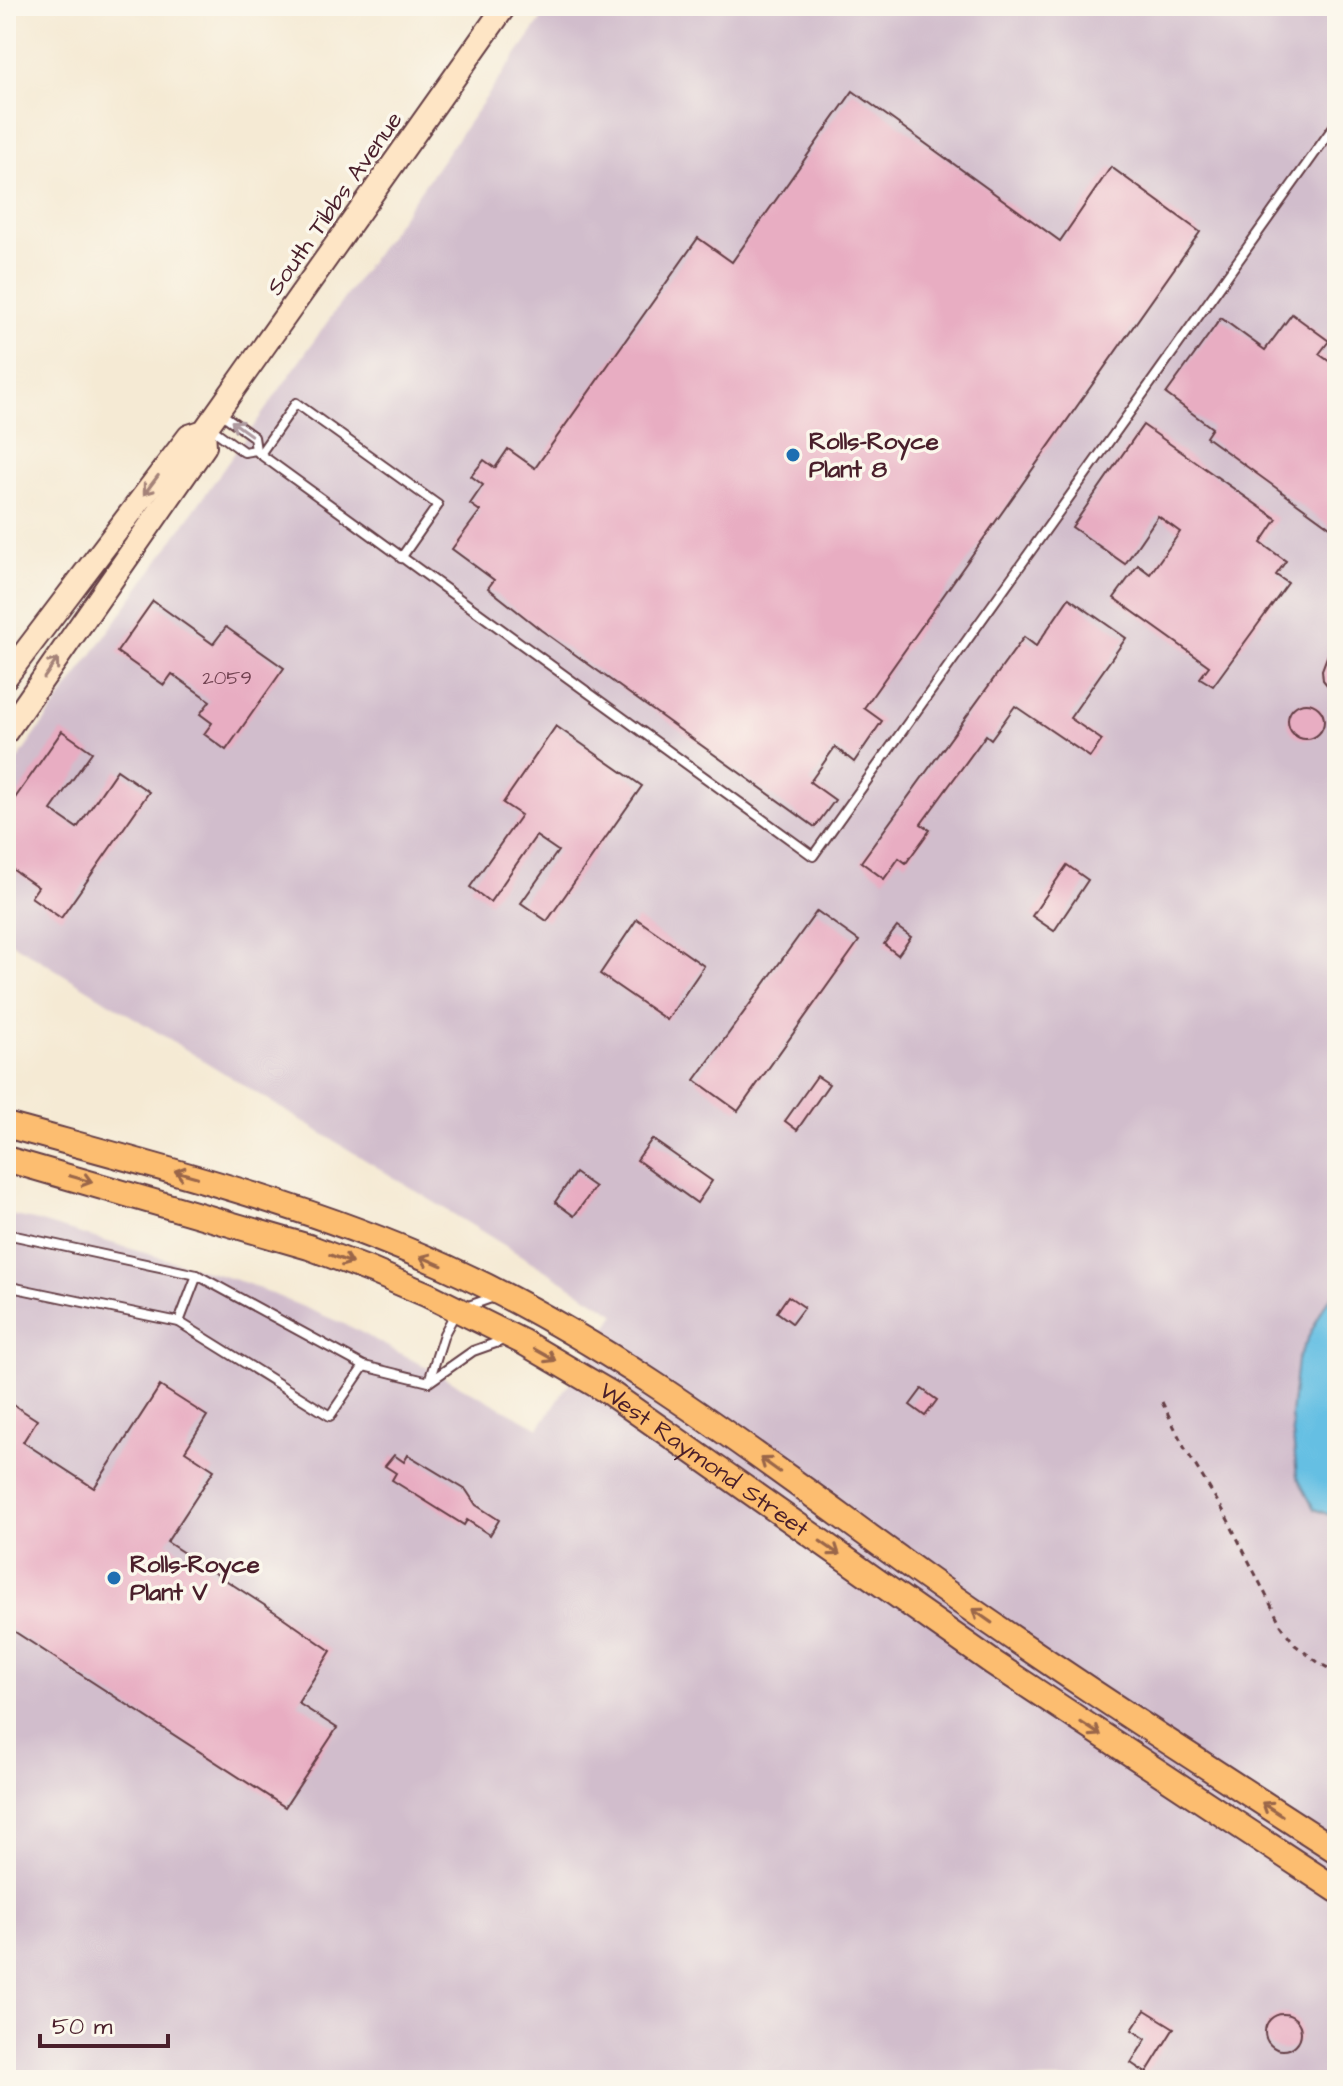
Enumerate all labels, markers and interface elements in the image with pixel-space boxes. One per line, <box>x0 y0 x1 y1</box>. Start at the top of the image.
street label: South Tibbs Avenue <box>259 105 411 302</box>
one-way arrow <box>231 420 253 436</box>
place label: Rolls-Royce Plant 8 <box>809 425 939 487</box>
marker: Rolls-Royce Plant 8 <box>784 446 802 464</box>
one-way arrow <box>143 474 160 495</box>
one-way arrow <box>43 658 59 680</box>
house number: 2059 <box>202 664 252 692</box>
one-way arrow <box>174 1166 200 1181</box>
one-way arrow <box>68 1173 94 1188</box>
one-way arrow <box>420 1252 444 1267</box>
one-way arrow <box>328 1253 353 1267</box>
one-way arrow <box>533 1348 557 1363</box>
street label: West Raymond Street <box>592 1374 816 1546</box>
one-way arrow <box>760 1457 781 1474</box>
one-way arrow <box>819 1539 840 1556</box>
place label: Rolls-Royce Plant V <box>130 1548 260 1610</box>
marker: Rolls-Royce Plant V <box>105 1569 123 1587</box>
one-way arrow <box>971 1608 993 1624</box>
one-way arrow <box>1080 1721 1102 1737</box>
one-way arrow <box>1261 1800 1283 1817</box>
scale bar <box>40 1998 168 2048</box>
text: 50 m <box>52 2010 113 2044</box>

